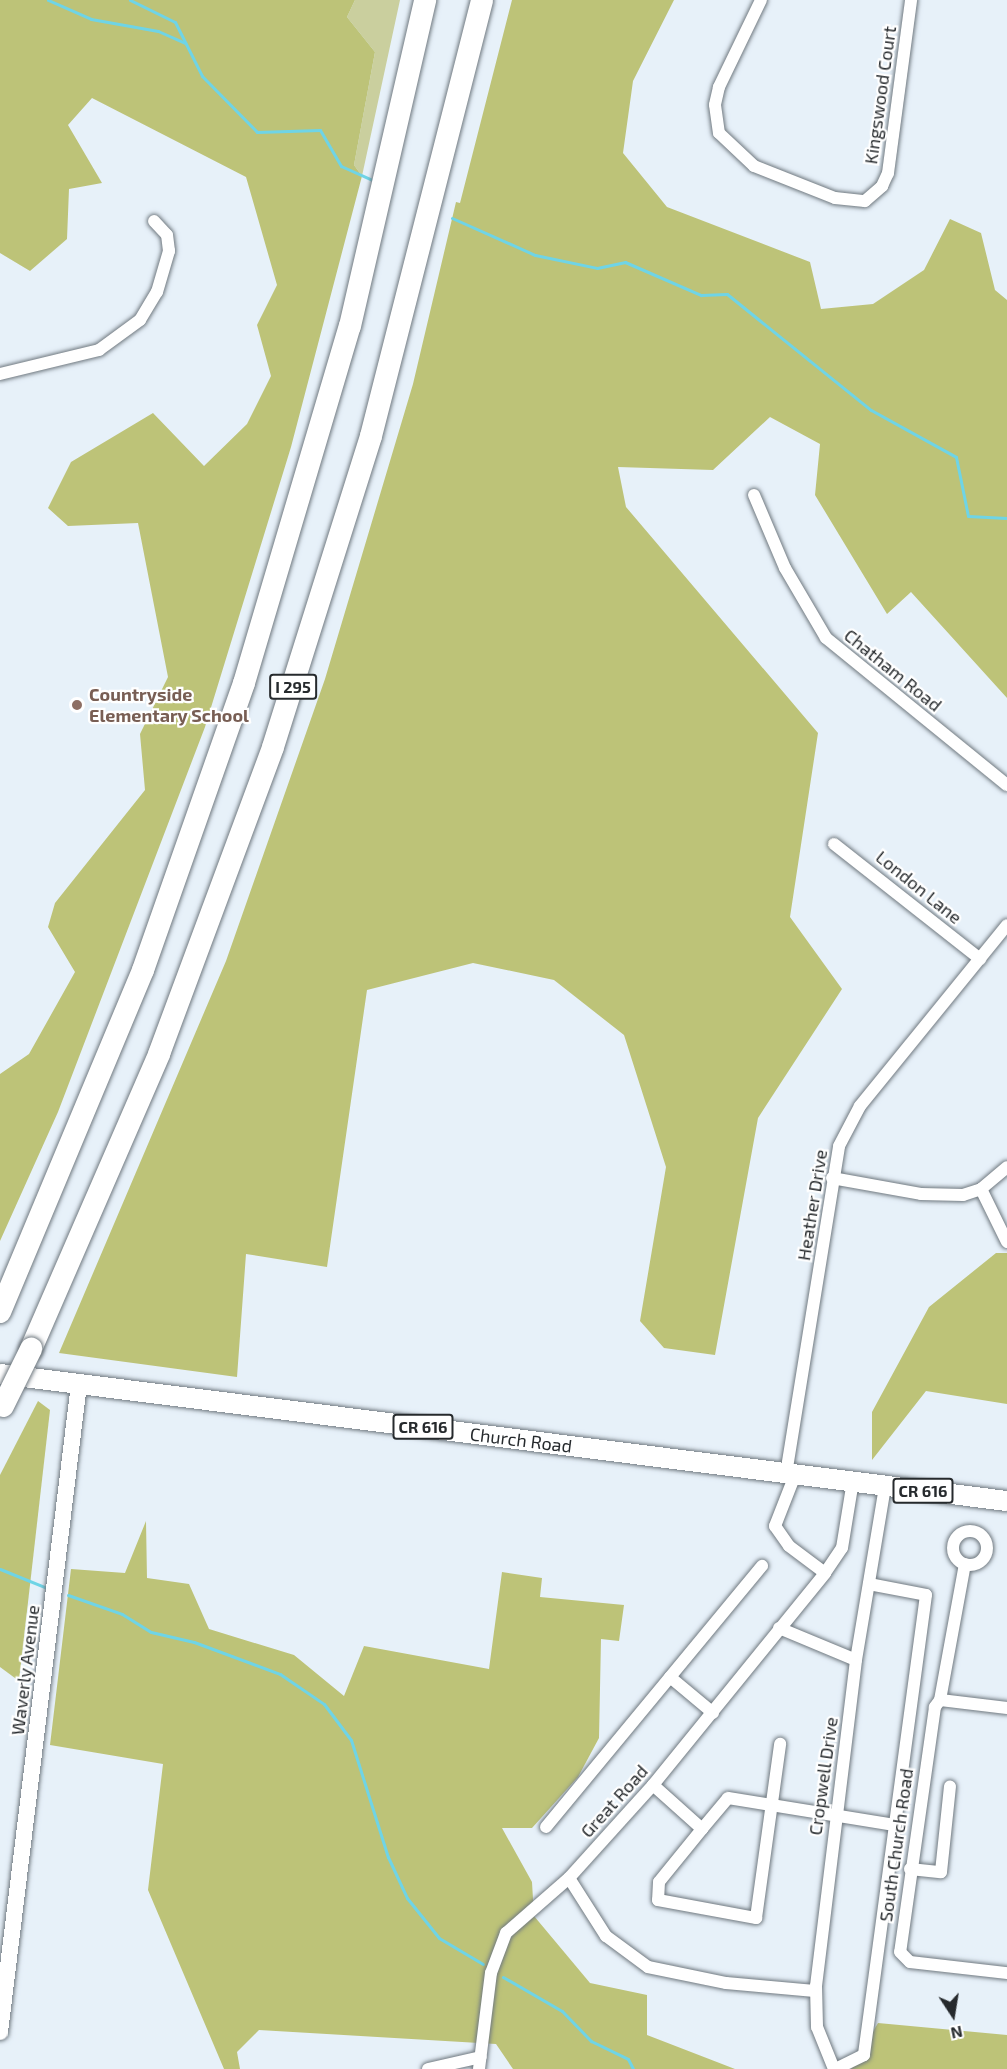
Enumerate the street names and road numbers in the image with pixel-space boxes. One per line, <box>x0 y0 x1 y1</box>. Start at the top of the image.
street label: Kingswood Court <box>860 25 900 165</box>
street label: Chatham Road <box>840 624 946 716</box>
road number: I 295 <box>269 674 317 700</box>
street label: London Lane <box>872 846 966 928</box>
street label: Heather Drive <box>793 1148 831 1262</box>
road number: CR 616 <box>392 1414 454 1440</box>
street label: Church Road <box>469 1423 573 1457</box>
road number: CR 616 <box>892 1478 954 1504</box>
street label: Waverly Avenue <box>6 1603 44 1737</box>
street label: Cropwell Drive <box>804 1715 842 1837</box>
street label: Great Road <box>576 1760 652 1842</box>
street label: South Church Road <box>875 1767 917 1923</box>

